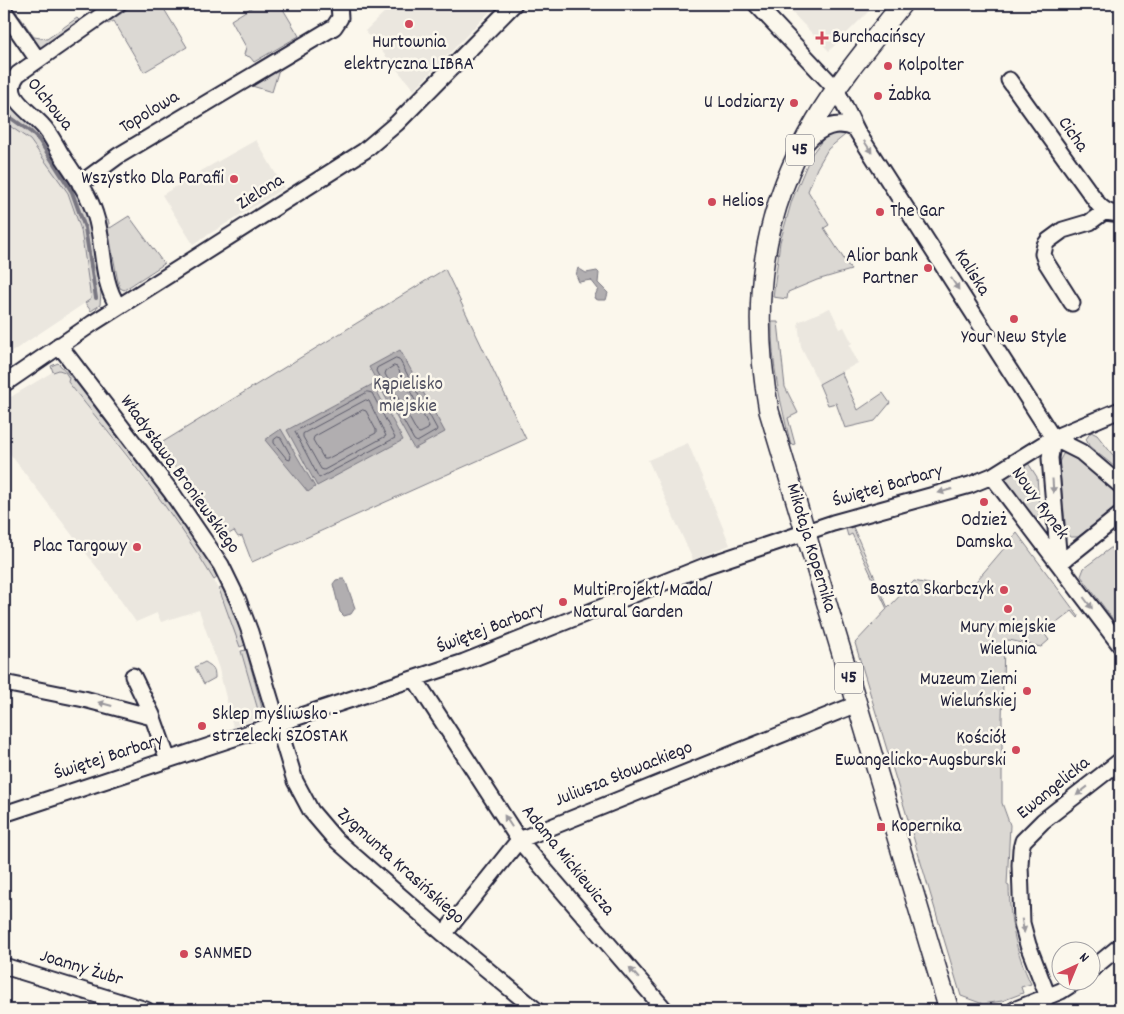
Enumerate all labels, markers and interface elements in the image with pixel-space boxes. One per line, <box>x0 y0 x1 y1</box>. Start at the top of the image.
marker: Hurtownia elektryczna LIBRA <box>403 18 415 30</box>
place label: Burchacińscy <box>832 25 925 52</box>
place label: Hurtownia elektryczna LIBRA <box>344 30 474 79</box>
marker: Burchacińscy <box>816 32 828 44</box>
place label: Kolpolter <box>898 53 964 80</box>
marker: Kolpolter <box>882 60 894 72</box>
street label: Olchowa <box>19 73 79 138</box>
place label: Żabka <box>888 83 931 110</box>
street label: Topolowa <box>115 84 186 141</box>
place label: U Lodziarzy <box>704 90 784 117</box>
marker: Żabka <box>872 90 884 102</box>
marker: U Lodziarzy <box>788 97 800 109</box>
street label: Cicha <box>1050 112 1095 159</box>
road number: 45 <box>786 134 814 166</box>
one-way arrow <box>863 141 872 154</box>
place label: Wszystko Dla Parafii <box>81 166 225 193</box>
street label: Zielona <box>232 167 291 218</box>
marker: Wszystko Dla Parafii <box>228 173 240 185</box>
place label: Helios <box>722 189 765 216</box>
marker: Helios <box>706 196 718 208</box>
place label: The Gar <box>890 199 945 226</box>
marker: The Gar <box>874 206 886 218</box>
place label: Alior bank Partner <box>846 244 918 293</box>
street label: Kaliska <box>946 244 996 302</box>
marker: Alior bank Partner <box>922 262 934 274</box>
one-way arrow <box>950 278 960 291</box>
marker: Your New Style <box>1008 313 1020 325</box>
place label: Your New Style <box>961 325 1067 352</box>
park label: Kąpielisko miejskie <box>373 372 443 421</box>
street label: Władysława Broniewskiego <box>112 390 246 560</box>
street label: Świętej Barbary <box>830 458 947 516</box>
street label: Nowy Rynek <box>1003 462 1075 546</box>
one-way arrow <box>1049 479 1057 495</box>
street label: Mikołaja Kopernika <box>778 480 843 617</box>
one-way arrow <box>938 488 953 496</box>
marker: Odzież Damska <box>978 496 990 508</box>
place label: Odzież Damska <box>956 508 1013 557</box>
place label: Plac Targowy <box>33 534 127 561</box>
marker: Plac Targowy <box>131 541 143 553</box>
place label: Baszta Skarbczyk <box>870 577 994 604</box>
place label: MultiProjekt/ Mada/ Natural Garden <box>573 578 713 627</box>
marker: Baszta Skarbczyk <box>998 584 1010 596</box>
street label: Świętej Barbary <box>433 596 549 662</box>
marker: MultiProjekt/ Mada/ Natural Garden <box>557 596 569 608</box>
one-way arrow <box>1083 596 1094 609</box>
marker: Mury miejskie Wielunia <box>1002 603 1014 615</box>
place label: Mury miejskie Wielunia <box>960 615 1056 664</box>
road number: 45 <box>835 662 863 694</box>
place label: Muzeum Ziemi Wieluńskiej <box>920 667 1018 716</box>
marker: Muzeum Ziemi Wieluńskiej <box>1021 685 1033 697</box>
one-way arrow <box>97 700 112 708</box>
place label: Sklep myśliwsko - strzelecki SZÓSTAK <box>212 702 348 751</box>
marker: Sklep myśliwsko - strzelecki SZÓSTAK <box>196 720 208 732</box>
place label: Kościół Ewangelicko-Augsburski <box>835 726 1007 775</box>
street label: Świętej Barbary <box>51 728 167 788</box>
street label: Juliusza Słowackiego <box>551 735 697 815</box>
marker: Kościół Ewangelicko-Augsburski <box>1010 744 1022 756</box>
street label: Ewangelicka <box>1011 750 1097 827</box>
one-way arrow <box>1076 786 1089 797</box>
street label: Adama Mickiewicza <box>514 800 621 923</box>
street label: Zygmunta Krasińskiego <box>330 802 470 932</box>
place label: Kopernika <box>891 814 962 841</box>
one-way arrow <box>503 815 512 828</box>
marker: Kopernika <box>875 821 887 833</box>
one-way arrow <box>1019 918 1027 934</box>
place label: SANMED <box>194 941 252 968</box>
north arrow <box>1052 942 1102 992</box>
street label: Joanny Żubr <box>36 944 126 994</box>
marker: SANMED <box>178 948 190 960</box>
text: N <box>1074 948 1093 968</box>
one-way arrow <box>628 967 639 980</box>

